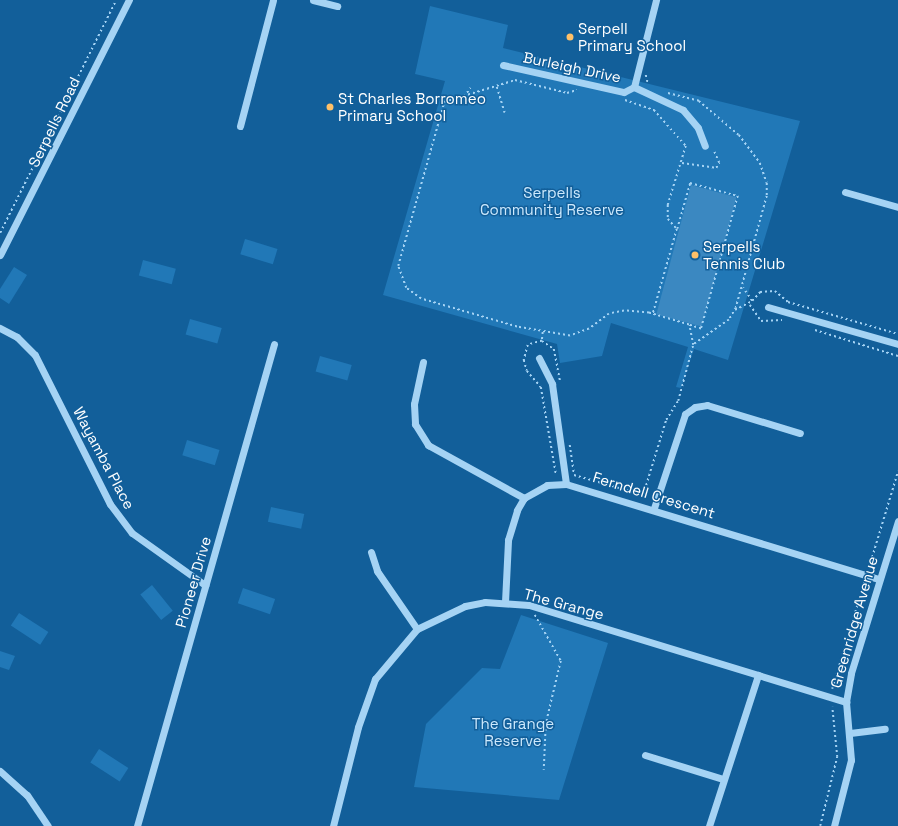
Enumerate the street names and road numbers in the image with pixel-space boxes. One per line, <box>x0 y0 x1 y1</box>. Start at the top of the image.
street label: Burleigh Drive <box>521 48 623 86</box>
street label: Serpells Road <box>24 74 84 170</box>
street label: Wayamba Place <box>69 404 139 512</box>
street label: Ferndell Crescent <box>591 468 717 522</box>
street label: Pioneer Drive <box>171 534 215 630</box>
street label: Greenridge Avenue <box>827 554 881 690</box>
street label: The Grange <box>522 585 606 623</box>

